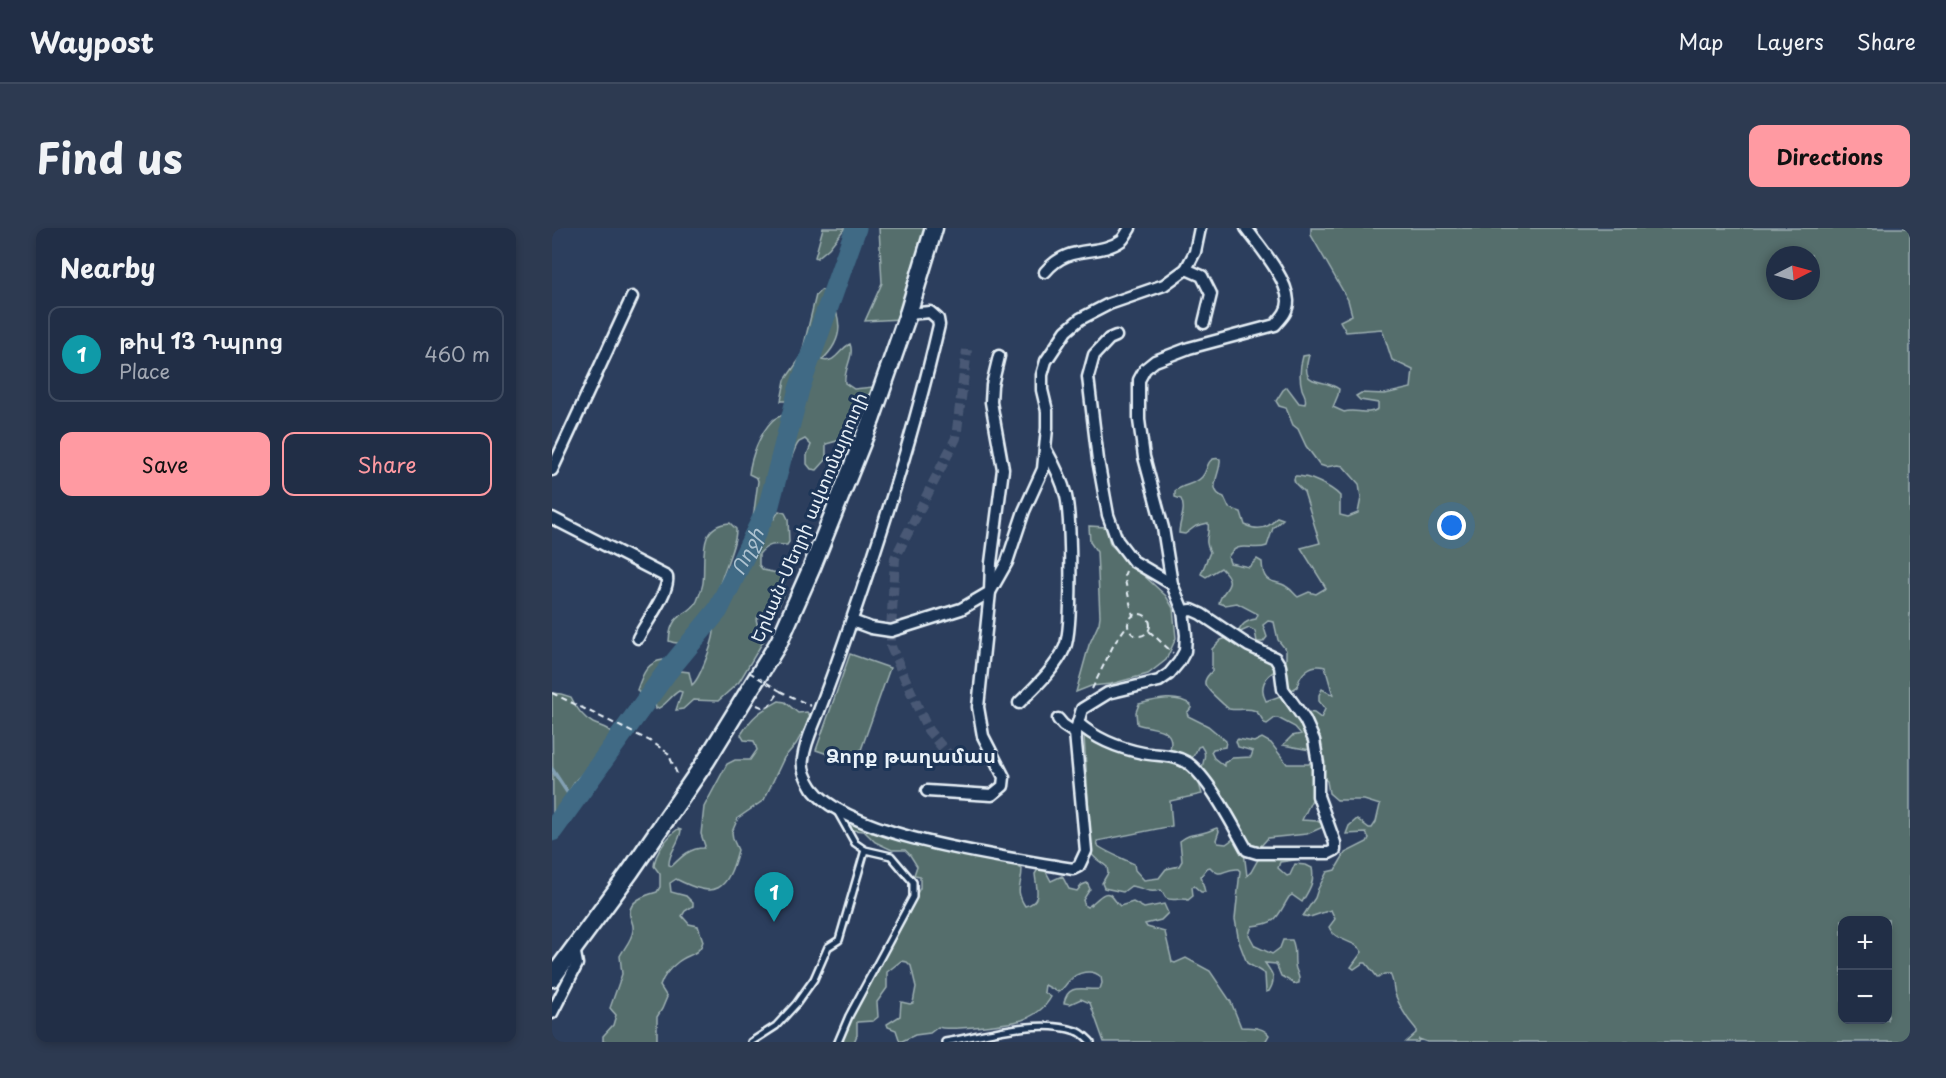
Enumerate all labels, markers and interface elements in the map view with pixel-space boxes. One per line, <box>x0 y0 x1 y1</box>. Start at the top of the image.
text: Waypost <box>30 20 154 63</box>
text: Map <box>1679 25 1723 57</box>
text: Layers <box>1756 25 1824 57</box>
text: Share <box>1857 25 1916 57</box>
text: Find us <box>36 125 183 188</box>
button: Directions <box>1749 125 1910 187</box>
north arrow <box>1766 246 1820 300</box>
text: Nearby <box>60 248 155 287</box>
text: թիվ 13 Դպրոց <box>119 323 283 356</box>
text: 1 <box>77 339 86 369</box>
text: 460 m <box>424 339 490 369</box>
text: Place <box>119 356 170 386</box>
street label: Երևան-Մեղրի ավտոմայրուղի <box>743 388 873 646</box>
button: Save <box>60 432 270 496</box>
button: Share <box>282 432 492 496</box>
your location <box>1437 511 1466 540</box>
water label: Ողջի <box>722 521 771 580</box>
district label: Ձորք թաղամաս <box>826 740 996 770</box>
pin: 1 <box>754 872 794 922</box>
map controls <box>1838 916 1892 1024</box>
button: + <box>1838 916 1892 970</box>
button: − <box>1838 970 1892 1024</box>

